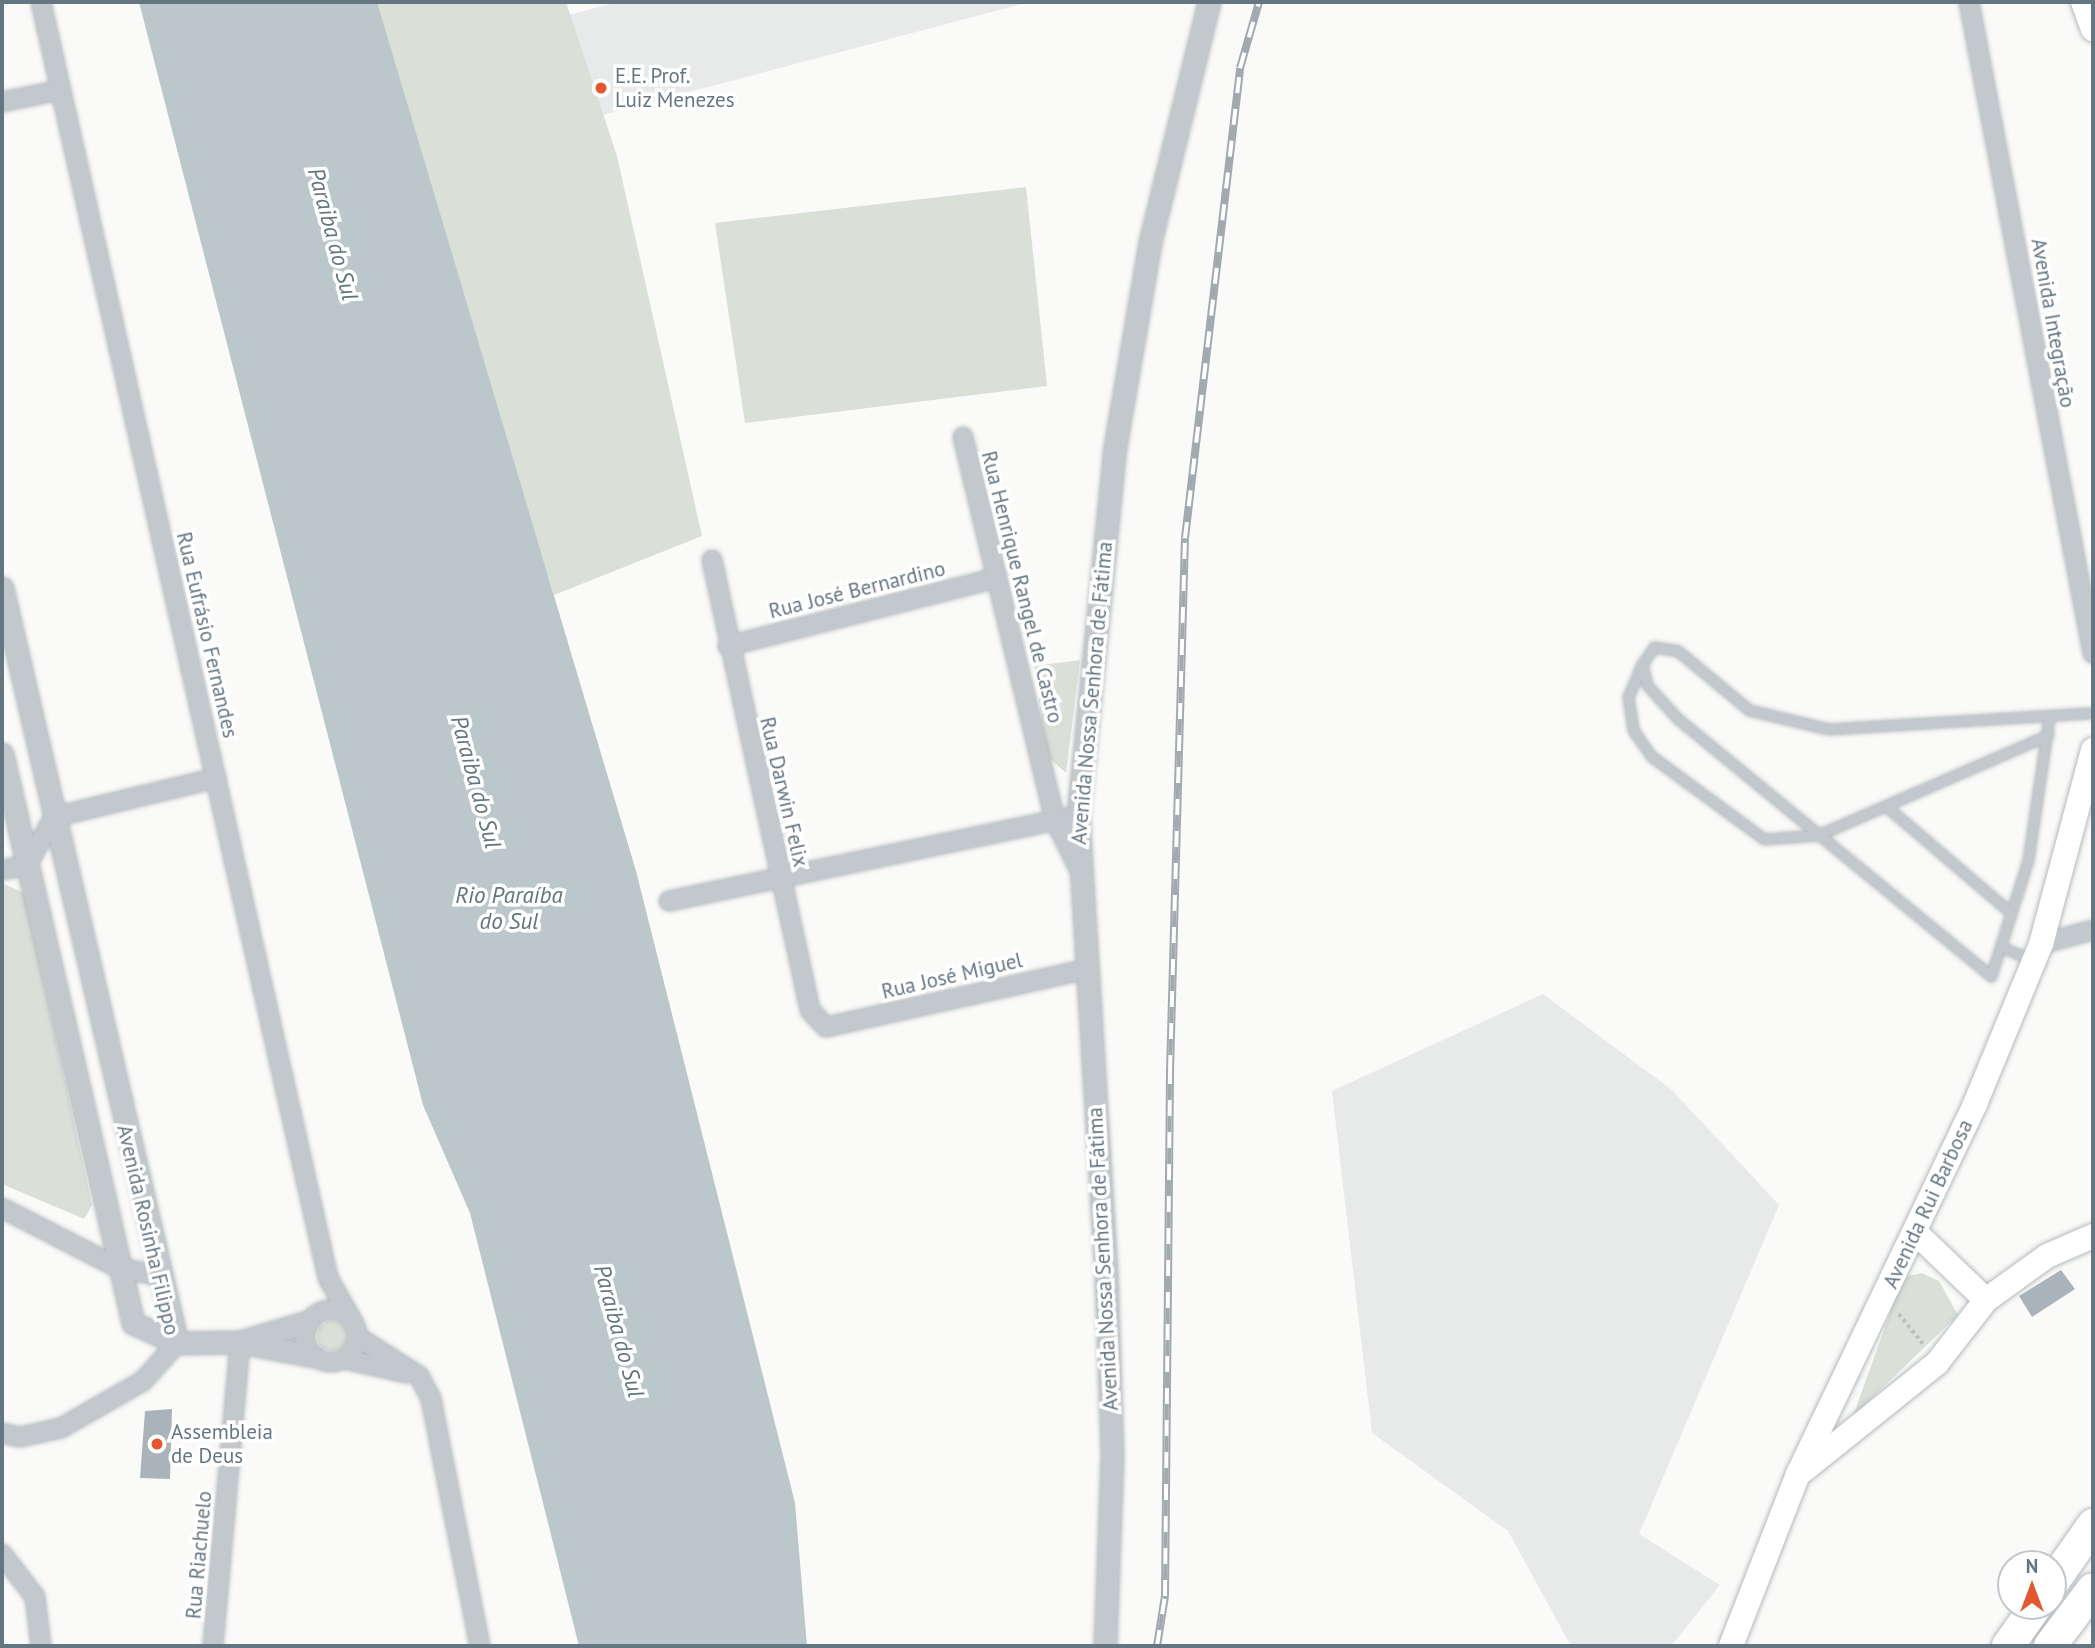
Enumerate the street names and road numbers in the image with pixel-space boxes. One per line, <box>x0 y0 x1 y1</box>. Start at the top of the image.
street label: Avenida Integração <box>2026 236 2080 410</box>
street label: Rua Henrique Rangel de Castro <box>976 448 1068 726</box>
street label: Rua Eufrásio Fernandes <box>171 530 243 740</box>
street label: Avenida Nossa Senhora de Fátima <box>1066 541 1118 845</box>
street label: Rua José Bernardino <box>766 556 948 624</box>
street label: Rua Darwin Felix <box>754 715 814 869</box>
street label: Rua José Miguel <box>879 948 1025 1004</box>
street label: Avenida Nossa Senhora de Fátima <box>1082 1107 1124 1411</box>
street label: Avenida Rui Barbosa <box>1878 1116 1978 1292</box>
street label: Avenida Rosinha Filippo <box>112 1122 184 1338</box>
street label: Rua Riachuelo <box>181 1490 217 1620</box>

